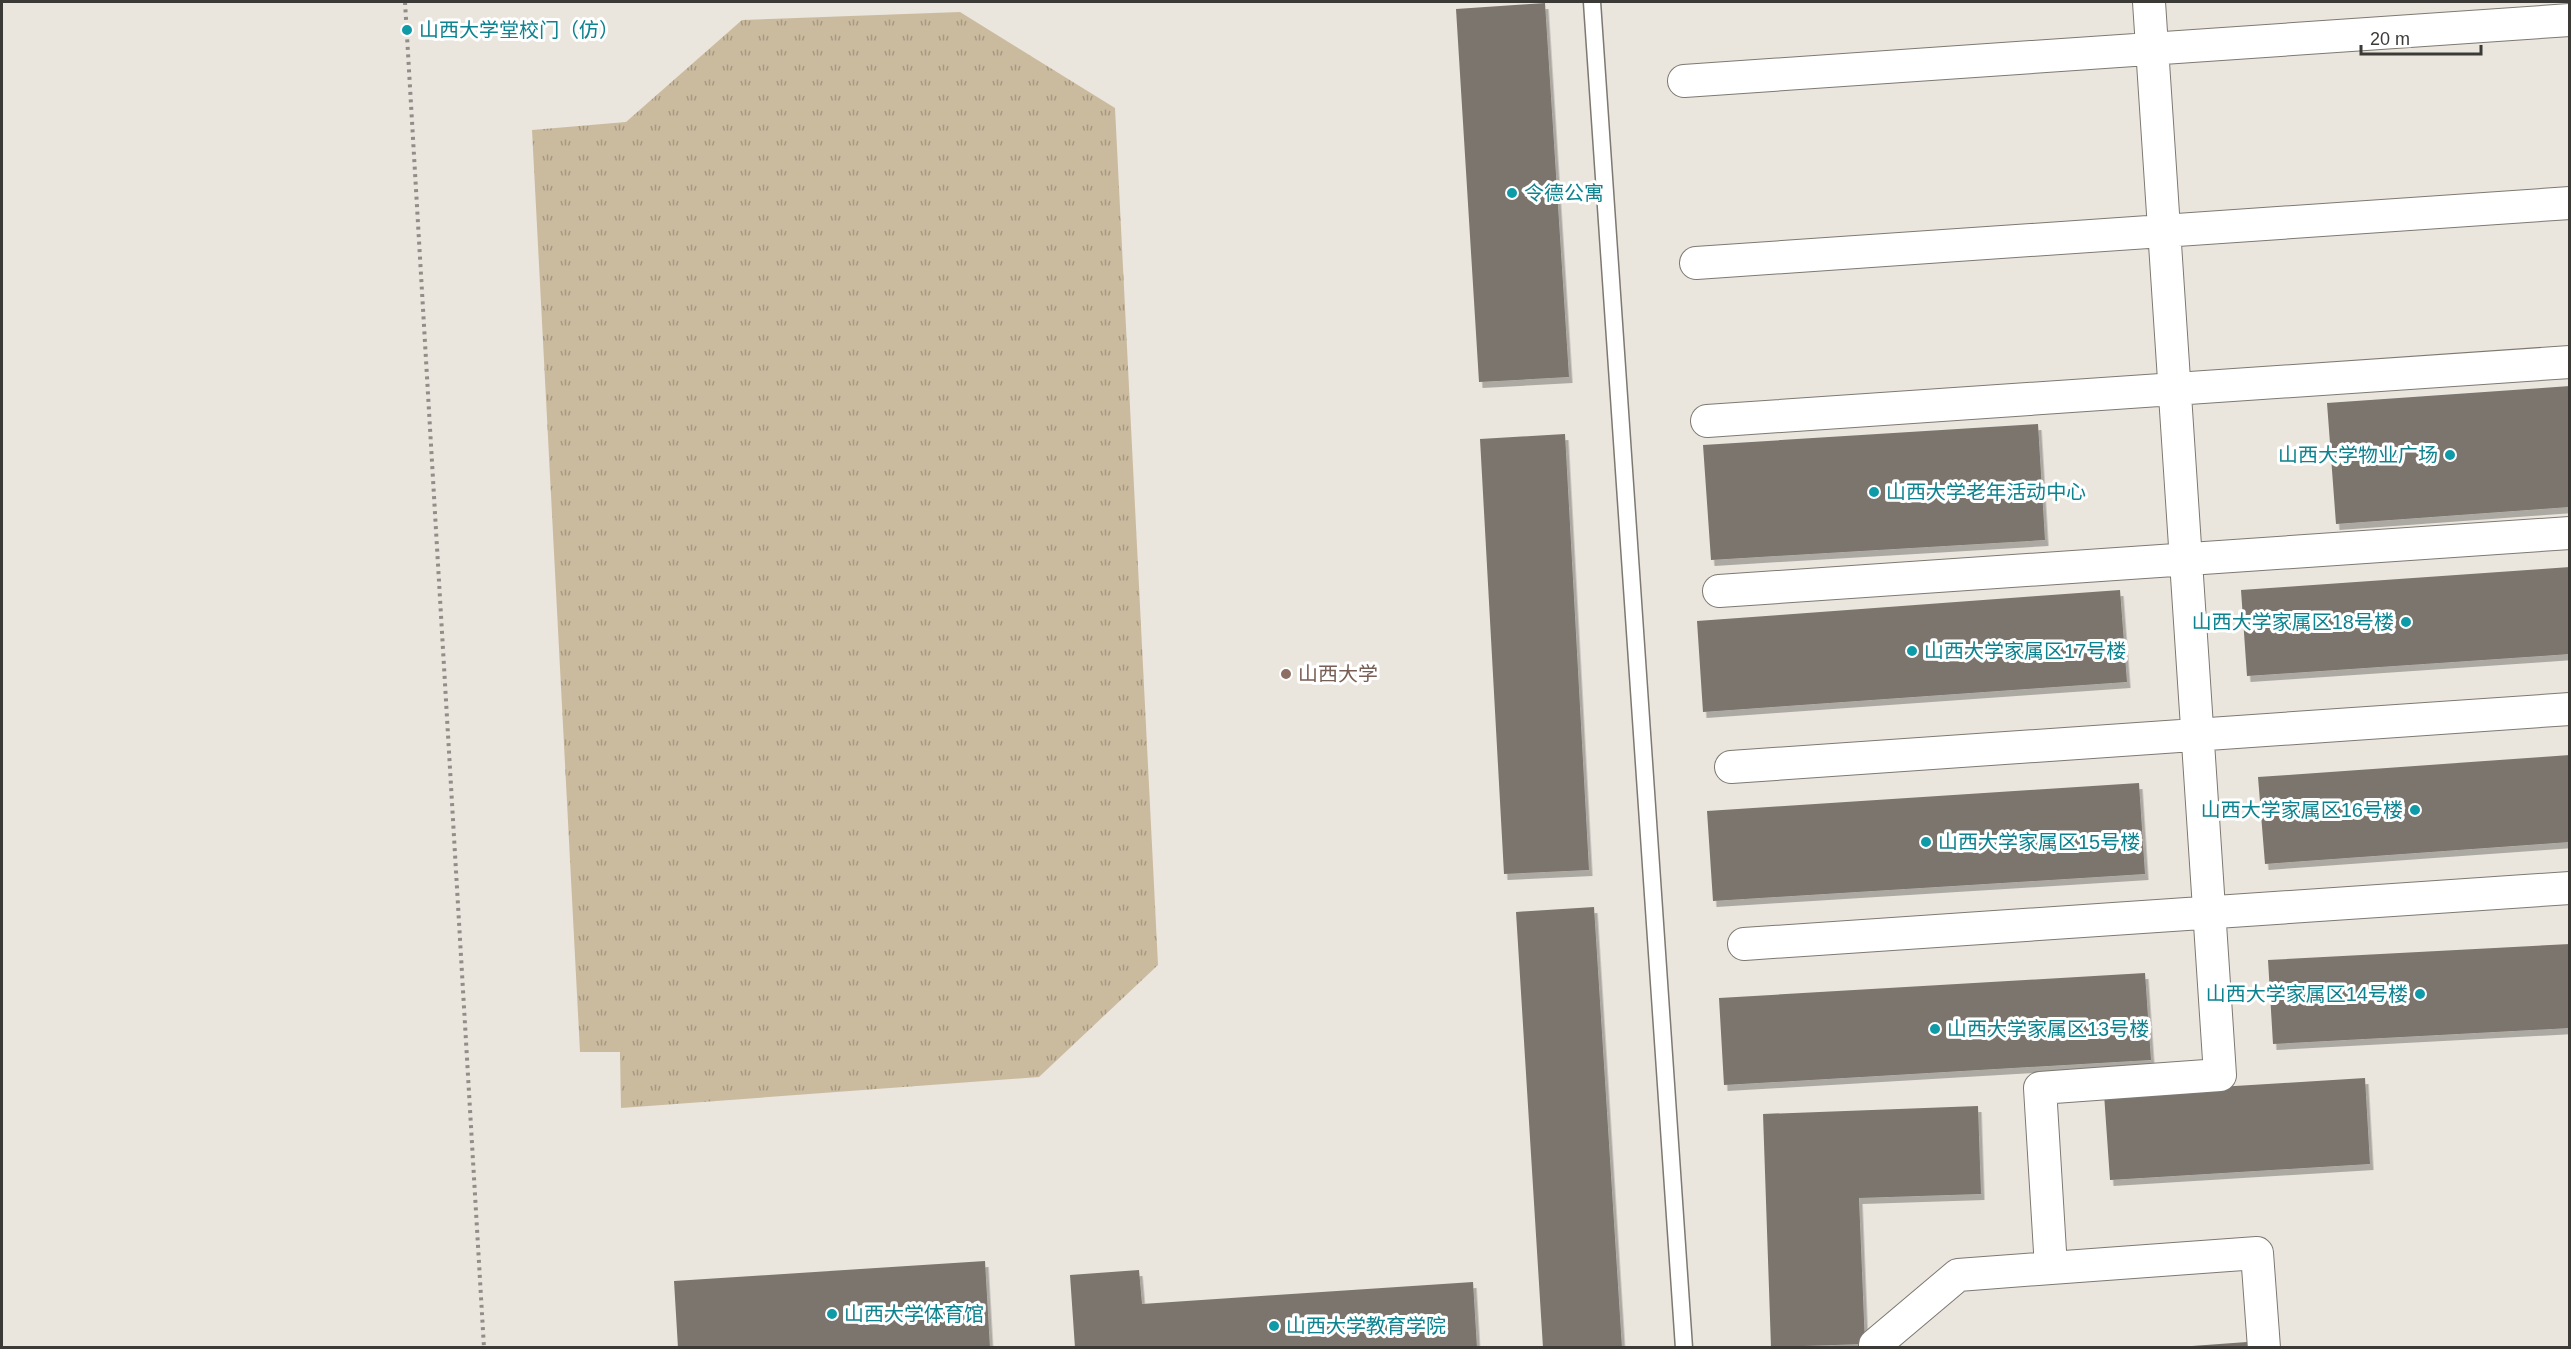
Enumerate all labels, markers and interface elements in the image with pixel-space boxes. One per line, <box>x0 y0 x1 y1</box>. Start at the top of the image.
scale bar <box>2361 18 2481 56</box>
place label: 山西大学堂校门（仿） <box>419 19 619 41</box>
marker: 山西大学堂校门（仿） <box>400 23 414 37</box>
text: 20 m <box>2370 29 2410 49</box>
place label: 令德公寓 <box>1524 182 1604 204</box>
marker: 令德公寓 <box>1505 186 1519 200</box>
place label: 山西大学物业广场 <box>2278 444 2438 466</box>
marker: 山西大学物业广场 <box>2443 448 2457 462</box>
place label: 山西大学老年活动中心 <box>1886 481 2086 503</box>
marker: 山西大学老年活动中心 <box>1867 485 1881 499</box>
place label: 山西大学家属区18号楼 <box>2192 611 2394 633</box>
marker: 山西大学家属区18号楼 <box>2399 615 2413 629</box>
place label: 山西大学家属区17号楼 <box>1924 640 2126 662</box>
marker: 山西大学家属区17号楼 <box>1905 644 1919 658</box>
place label: 山西大学 <box>1298 663 1378 685</box>
marker: 山西大学 <box>1279 667 1293 681</box>
place label: 山西大学家属区16号楼 <box>2201 799 2403 821</box>
marker: 山西大学家属区16号楼 <box>2408 803 2422 817</box>
place label: 山西大学家属区15号楼 <box>1938 831 2140 853</box>
marker: 山西大学家属区15号楼 <box>1919 835 1933 849</box>
place label: 山西大学家属区14号楼 <box>2206 983 2408 1005</box>
marker: 山西大学家属区14号楼 <box>2413 987 2427 1001</box>
place label: 山西大学家属区13号楼 <box>1947 1018 2149 1040</box>
marker: 山西大学家属区13号楼 <box>1928 1022 1942 1036</box>
place label: 山西大学体育馆 <box>844 1303 984 1325</box>
marker: 山西大学体育馆 <box>825 1307 839 1321</box>
place label: 山西大学教育学院 <box>1286 1315 1446 1337</box>
marker: 山西大学教育学院 <box>1267 1319 1281 1333</box>

